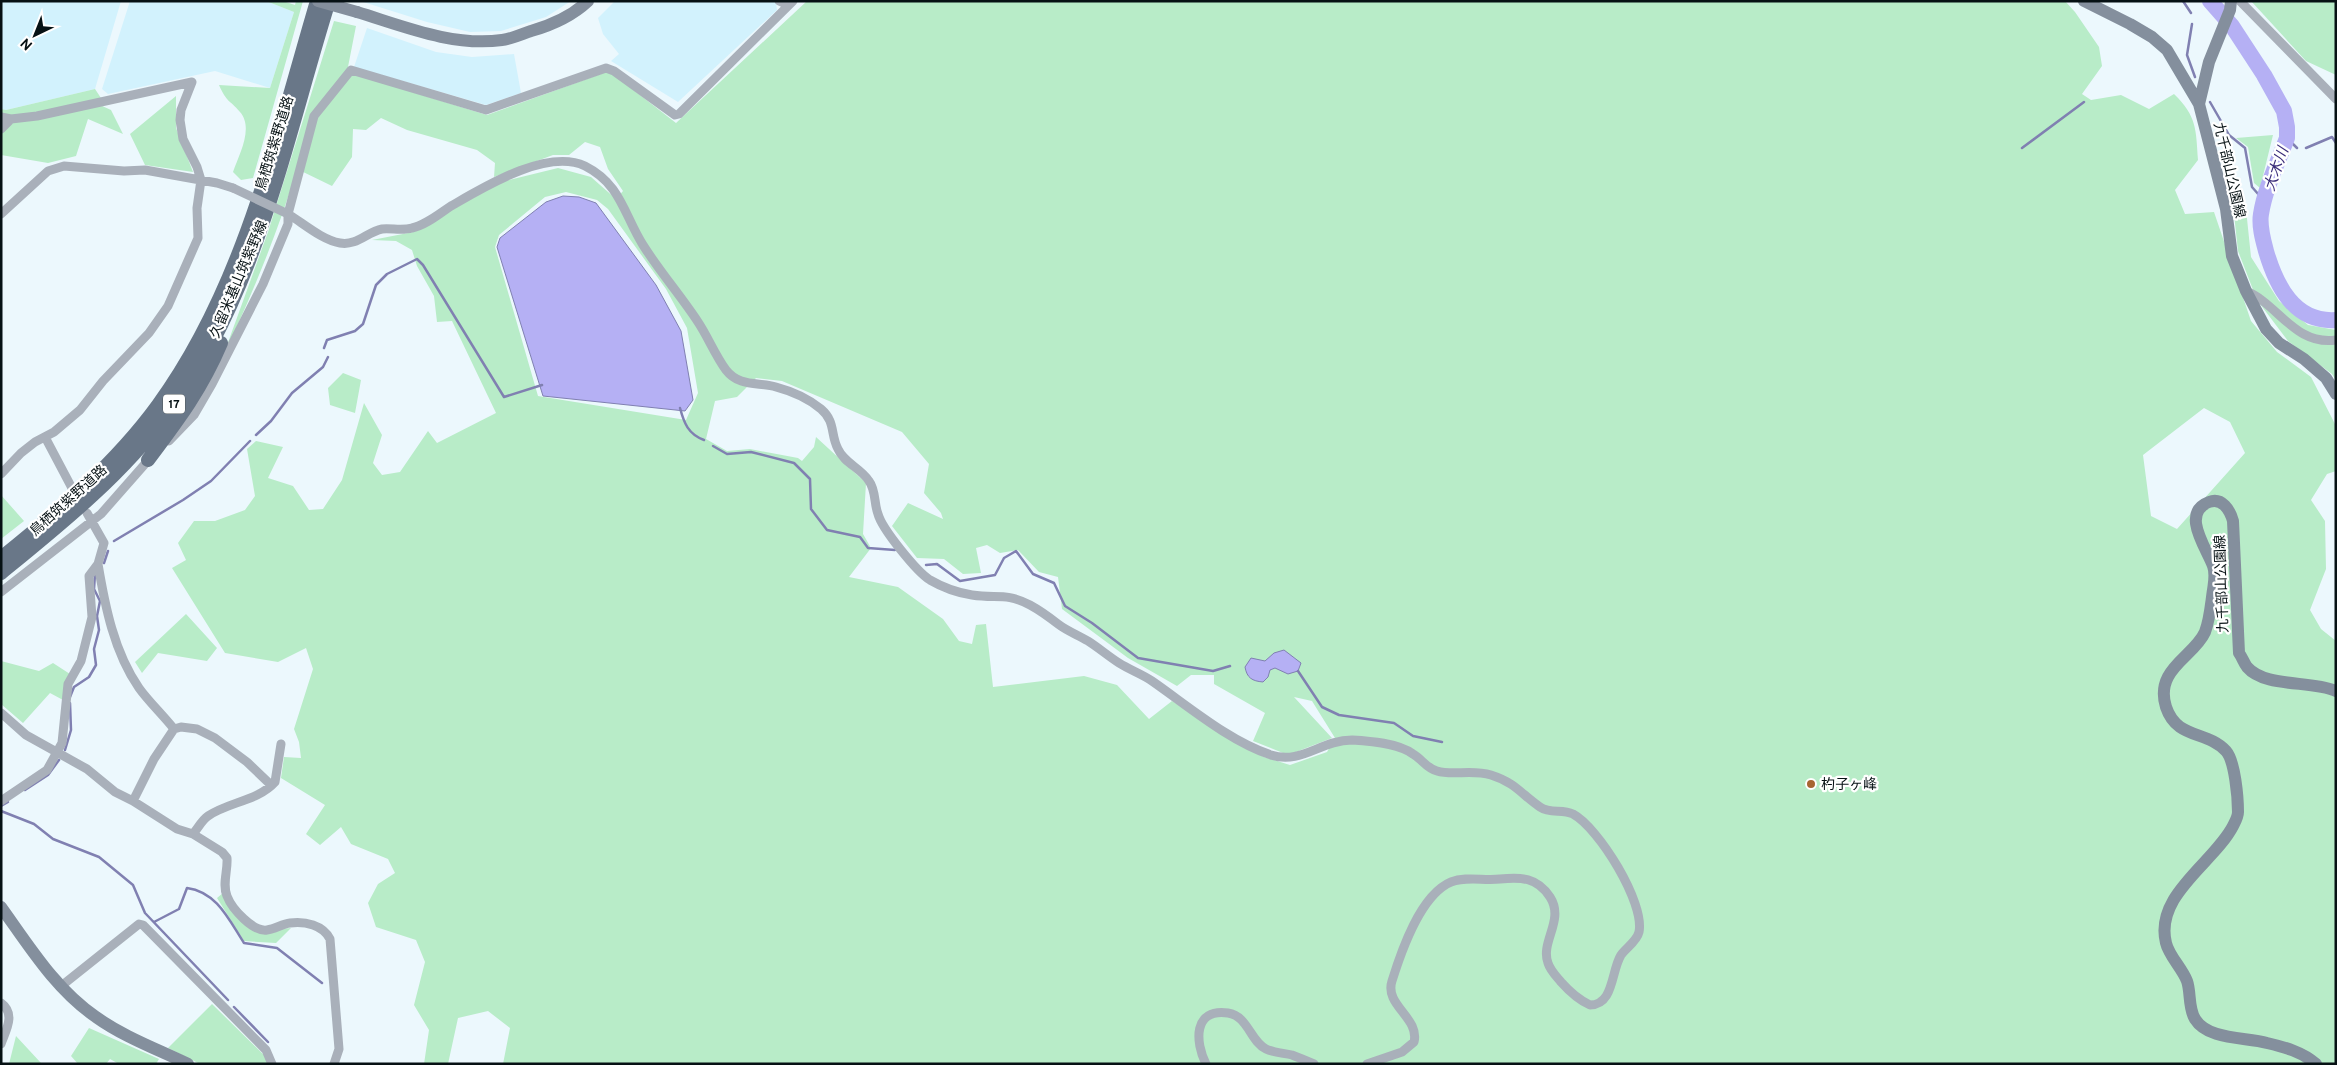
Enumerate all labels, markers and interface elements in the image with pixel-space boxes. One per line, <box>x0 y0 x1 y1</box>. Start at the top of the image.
north arrow <box>10 10 60 60</box>
text: N <box>18 34 37 53</box>
street label: 鳥栖筑紫野道路 <box>253 94 298 193</box>
street label: 九千部山公園線 <box>2209 121 2248 220</box>
water label: 大木川 <box>2261 143 2294 194</box>
street label: 久留米基山筑紫野線 <box>207 218 272 341</box>
road number: 17 <box>163 394 185 414</box>
street label: 鳥栖筑紫野道路 <box>27 462 111 540</box>
street label: 九千部山公園線 <box>2212 535 2233 633</box>
place label: 杓子ヶ峰 <box>1821 776 1877 794</box>
marker: 杓子ヶ峰 <box>1805 778 1817 790</box>

